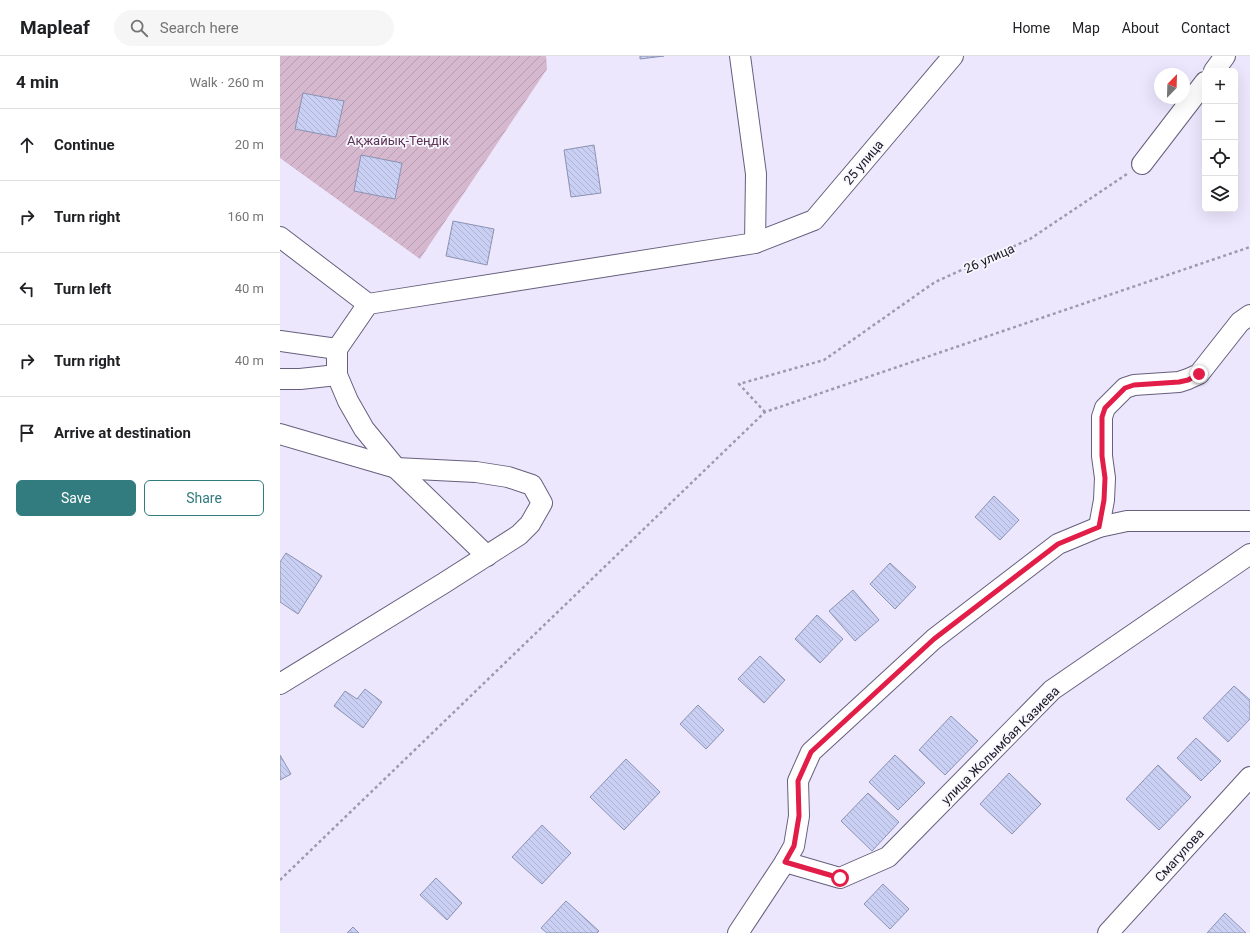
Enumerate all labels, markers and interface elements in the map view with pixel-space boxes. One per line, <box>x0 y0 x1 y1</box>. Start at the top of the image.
search box <box>114 10 394 46</box>
text: Mapleaf <box>20 16 90 39</box>
icon: search <box>128 17 150 39</box>
text: Search here <box>160 19 239 37</box>
text: Home <box>1012 20 1050 36</box>
text: Map <box>1072 20 1100 36</box>
text: About <box>1122 20 1159 36</box>
text: Contact <box>1181 20 1230 36</box>
north arrow <box>1154 68 1190 104</box>
map controls <box>1202 68 1238 212</box>
button: + <box>1202 68 1238 104</box>
text: 4 min <box>16 72 59 92</box>
text: Walk · 260 m <box>189 75 264 90</box>
button: − <box>1202 104 1238 140</box>
park label: Ақжайық-Теңдік <box>347 133 449 148</box>
icon: ahead <box>16 134 38 156</box>
text: Continue <box>54 136 115 154</box>
text: 20 m <box>235 137 264 152</box>
street label: 25 улица <box>840 137 886 188</box>
button: locate <box>1202 140 1238 176</box>
button: layers <box>1202 176 1238 212</box>
icon: right <box>16 206 38 228</box>
text: Turn right <box>54 208 120 226</box>
text: 160 m <box>227 209 264 224</box>
street label: 26 улица <box>962 241 1017 276</box>
icon: left <box>16 278 38 300</box>
text: Turn left <box>54 280 111 298</box>
text: 40 m <box>235 281 264 296</box>
icon: right <box>16 350 38 372</box>
text: Turn right <box>54 352 120 370</box>
text: 40 m <box>235 353 264 368</box>
route end <box>1190 365 1208 383</box>
icon: arrive <box>16 422 38 444</box>
text: Arrive at destination <box>54 424 191 442</box>
button: Save <box>16 480 136 516</box>
button: Share <box>144 480 264 516</box>
street label: улица Жолымбая Казиева <box>938 683 1062 807</box>
street label: Смагулова <box>1152 826 1207 885</box>
route start <box>831 869 849 887</box>

